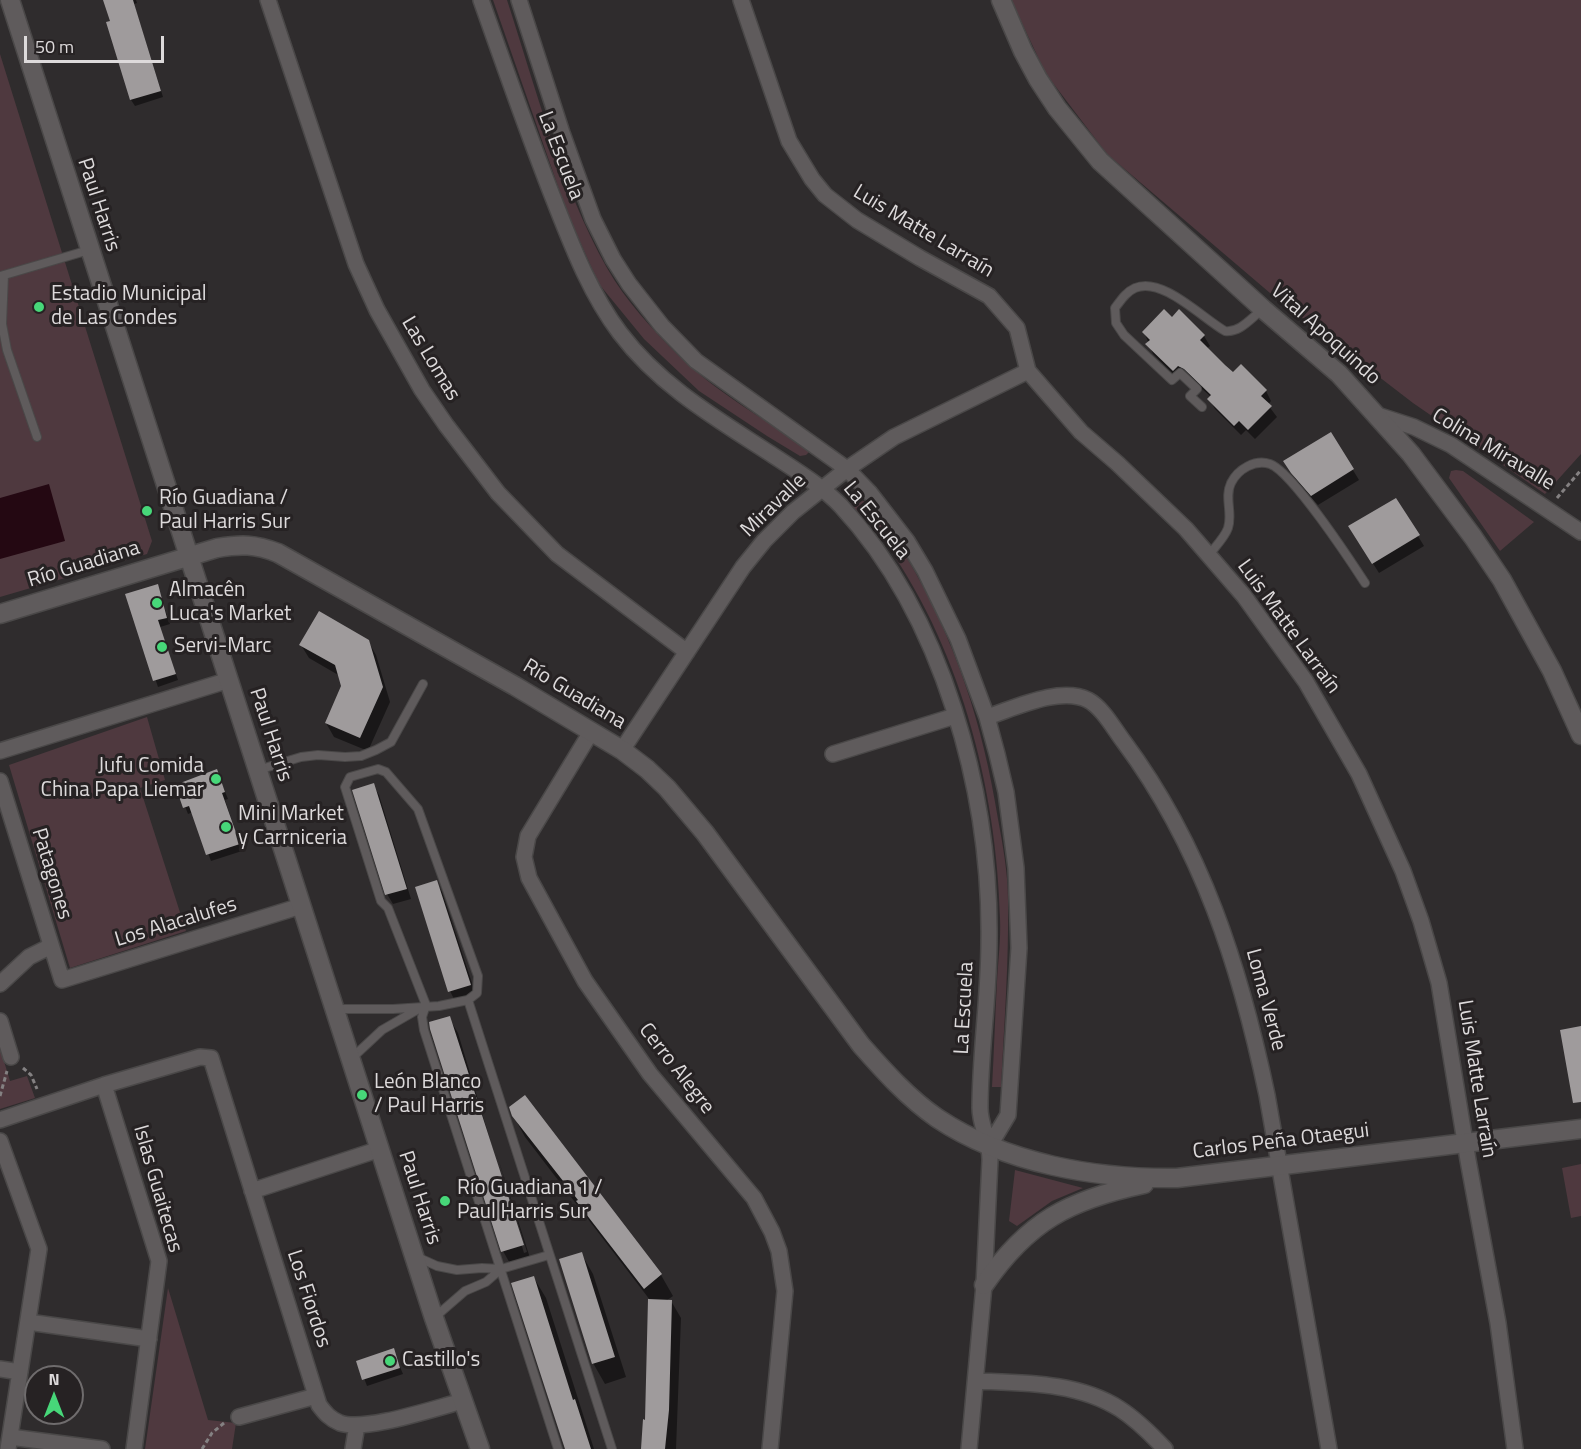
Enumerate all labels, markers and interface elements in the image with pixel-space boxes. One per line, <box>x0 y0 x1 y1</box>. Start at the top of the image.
scale bar <box>27 24 166 62</box>
text: 50 m <box>35 33 74 60</box>
street label: La Escuela <box>532 108 588 204</box>
street label: Paul Harris <box>71 155 125 255</box>
street label: Luis Matte Larraín <box>848 180 998 284</box>
street label: Vital Apoquindo <box>1265 279 1385 391</box>
place label: Estadio Municipal de Las Condes <box>51 282 207 332</box>
marker: Estadio Municipal de Las Condes <box>32 300 46 314</box>
street label: Las Lomas <box>395 312 465 406</box>
street label: Colina Miravalle <box>1427 403 1559 497</box>
street label: Miravalle <box>736 469 812 543</box>
street label: La Escuela <box>837 477 915 565</box>
place label: Río Guadiana / Paul Harris Sur <box>159 486 291 536</box>
marker: Río Guadiana / Paul Harris Sur <box>140 504 154 518</box>
street label: Río Guadiana <box>25 536 143 594</box>
street label: Luis Matte Larraín <box>1231 555 1345 699</box>
place label: Almacên Luca's Market <box>169 578 291 628</box>
marker: Almacên Luca's Market <box>150 596 164 610</box>
place label: Servi-Marc <box>174 634 272 660</box>
marker: Servi-Marc <box>155 640 169 654</box>
street label: Río Guadiana <box>518 654 630 736</box>
street label: Paul Harris <box>243 685 297 785</box>
place label: Jufu Comida China Papa Liemar <box>41 754 204 804</box>
marker: Jufu Comida China Papa Liemar <box>209 772 223 786</box>
place label: Mini Market y Carrniceria <box>238 802 347 852</box>
marker: Mini Market y Carrniceria <box>219 820 233 834</box>
street label: Patagones <box>25 825 77 923</box>
street label: Los Alacalufes <box>112 893 240 953</box>
street label: Loma Verde <box>1239 946 1291 1054</box>
street label: La Escuela <box>950 961 980 1055</box>
street label: Luis Matte Larraín <box>1451 998 1501 1160</box>
street label: Cerro Alegre <box>633 1019 719 1119</box>
place label: León Blanco / Paul Harris <box>374 1070 484 1120</box>
marker: León Blanco / Paul Harris <box>355 1088 369 1102</box>
street label: Carlos Peña Otaegui <box>1191 1119 1371 1165</box>
street label: Islas Guaitecas <box>127 1122 187 1256</box>
street label: Paul Harris <box>392 1148 446 1248</box>
place label: Río Guadiana 1 / Paul Harris Sur <box>457 1176 603 1226</box>
marker: Río Guadiana 1 / Paul Harris Sur <box>438 1194 452 1208</box>
street label: Los Fiordos <box>280 1247 336 1351</box>
place label: Castillo's <box>402 1348 480 1374</box>
marker: Castillo's <box>383 1354 397 1368</box>
north arrow <box>24 1365 84 1425</box>
text: N <box>48 1367 60 1391</box>

